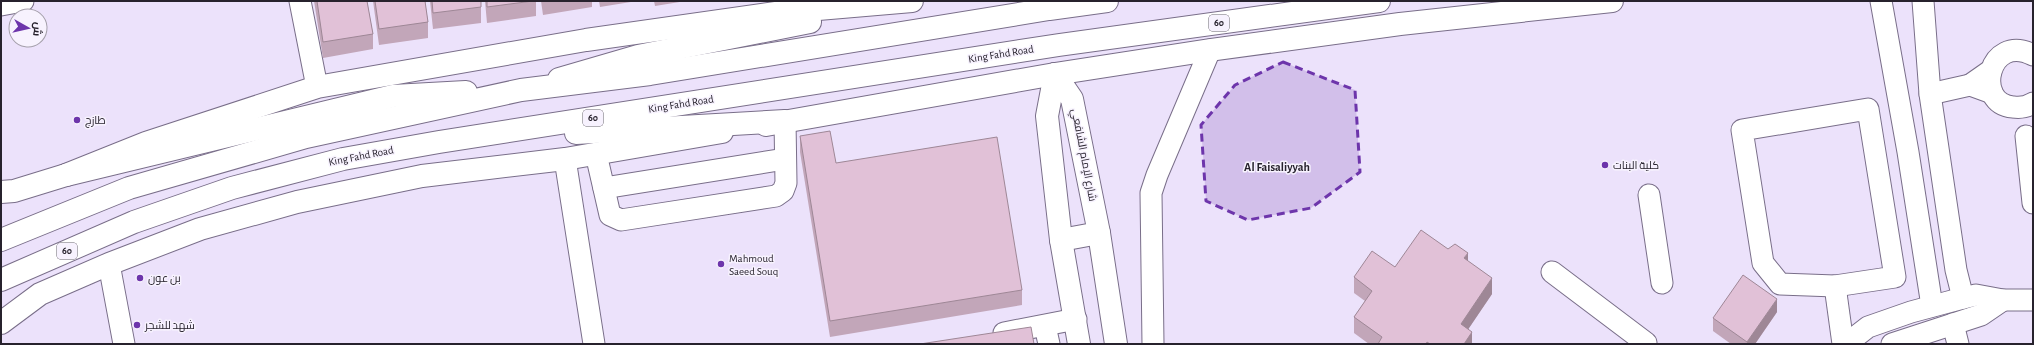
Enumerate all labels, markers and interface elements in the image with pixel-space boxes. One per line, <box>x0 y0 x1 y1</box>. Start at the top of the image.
north arrow <box>8 8 48 48</box>
road number: 60 <box>1209 15 1229 31</box>
text: ش <box>30 21 44 37</box>
street label: King Fahd Road <box>967 43 1035 65</box>
street label: King Fahd Road <box>647 93 715 115</box>
street label: شارع الإمام الشافعي <box>1067 108 1098 203</box>
road number: 60 <box>583 110 603 126</box>
marker: طازج <box>72 115 82 125</box>
place label: طازج <box>85 115 106 128</box>
street label: King Fahd Road <box>327 144 395 168</box>
marker: كلية البنات <box>1600 160 1610 170</box>
place label: كلية البنات <box>1613 160 1659 171</box>
district label: Al Faisaliyyah <box>1244 161 1310 174</box>
road number: 60 <box>57 243 77 259</box>
place label: Mahmoud Saeed Souq <box>729 253 778 277</box>
marker: Mahmoud Saeed Souq <box>716 259 726 269</box>
marker: بن عون <box>135 273 145 283</box>
place label: بن عون <box>148 273 181 285</box>
marker: شهد للشجر <box>132 320 142 330</box>
place label: شهد للشجر <box>144 320 195 332</box>

